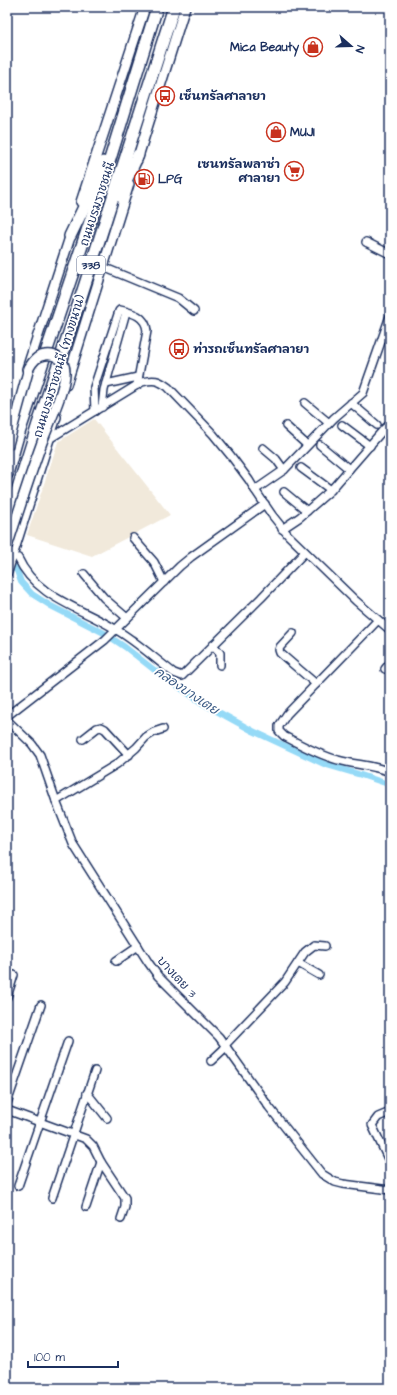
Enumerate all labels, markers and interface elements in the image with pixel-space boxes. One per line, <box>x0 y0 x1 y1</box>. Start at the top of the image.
north arrow <box>331 26 371 66</box>
shop icon: Mica Beauty <box>302 36 324 58</box>
place label: Mica Beauty <box>230 39 299 57</box>
text: N <box>352 43 368 55</box>
bus stop icon: เซ็นทรัลศาลายา <box>154 85 176 107</box>
place label: เซ็นทรัลศาลายา <box>179 87 266 105</box>
shop icon: MUJI <box>265 121 287 143</box>
place label: MUJI <box>290 124 315 141</box>
place label: เซนทรัลพลาซ่า ศาลายา <box>197 156 280 187</box>
street label: ถนนบรมราชชนนี <box>76 160 119 248</box>
supermarket icon: เซนทรัลพลาซ่า ศาลายา <box>283 160 305 182</box>
fuel station icon: LPG <box>133 168 155 190</box>
place label: LPG <box>158 171 183 188</box>
road number: 338 <box>77 256 105 274</box>
street label: ถนนบรมราชชนนี (ทางขนาน) <box>30 293 89 440</box>
bus stop icon: ท่ารถเซ็นทรัลศาลายา <box>168 338 190 360</box>
place label: ท่ารถเซ็นทรัลศาลายา <box>193 340 310 358</box>
water label: คลองบางเตย <box>151 663 223 720</box>
street label: บางเตย 3 <box>153 953 200 1002</box>
scale bar <box>28 1343 118 1369</box>
text: 100 m <box>34 1349 65 1366</box>

